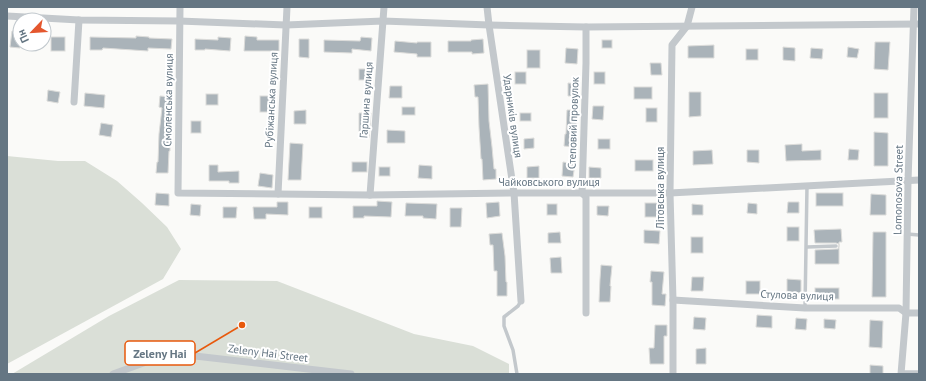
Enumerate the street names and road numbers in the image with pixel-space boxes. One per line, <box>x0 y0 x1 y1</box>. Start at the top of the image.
street label: Рубіжанська вулиця <box>262 52 280 148</box>
street label: Смоленська вулиця <box>160 53 176 147</box>
street label: Гаршина вулиця <box>356 61 376 139</box>
street label: Ударників вулиця <box>500 73 526 159</box>
street label: Степовий провулок <box>564 76 582 169</box>
street label: Lomonosova Street <box>890 145 906 235</box>
street label: Літовська вулиця <box>653 147 667 230</box>
street label: Чайковського вулиця <box>498 175 600 189</box>
street label: Стулова вулиця <box>760 287 834 303</box>
street label: Zeleny Hai Street <box>227 341 309 365</box>

